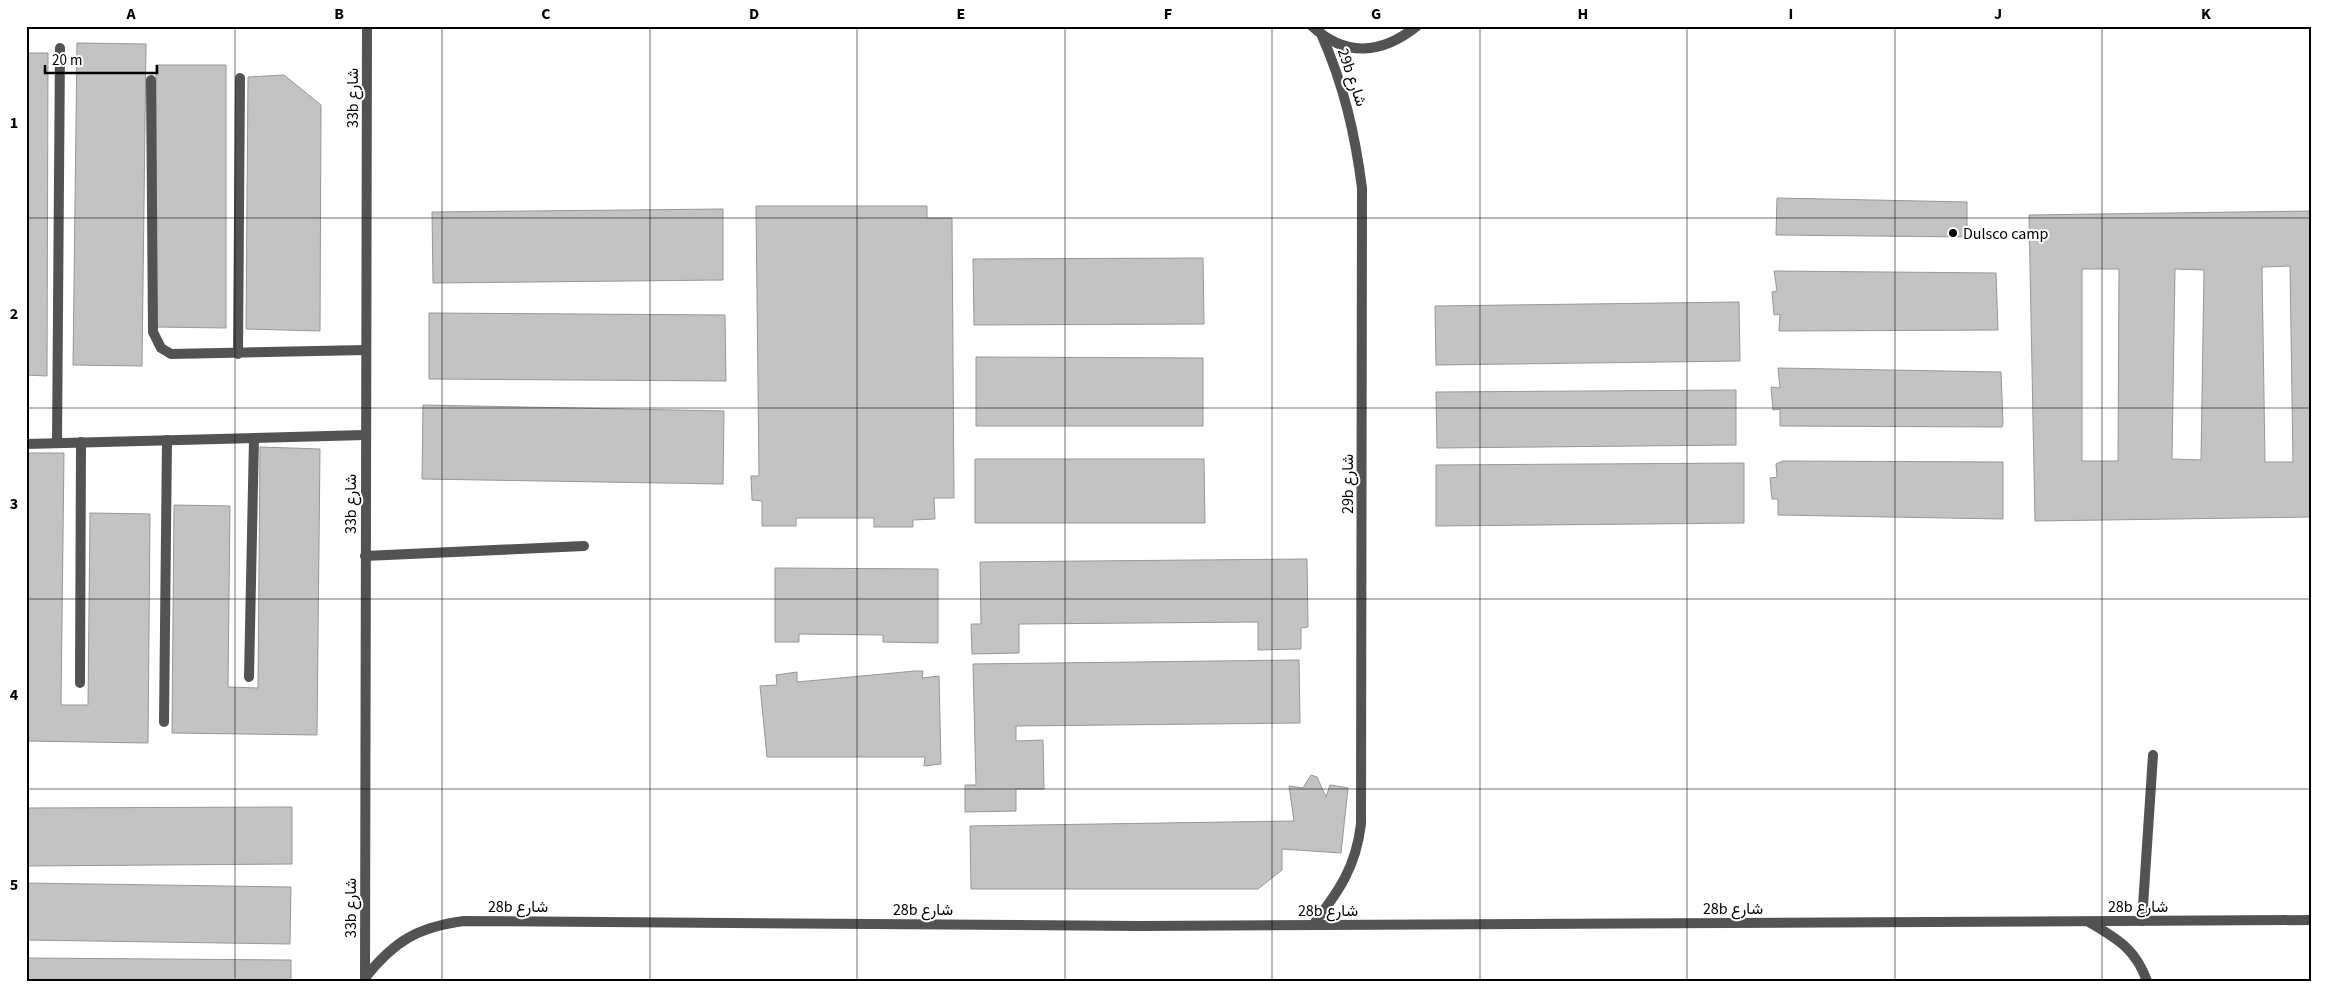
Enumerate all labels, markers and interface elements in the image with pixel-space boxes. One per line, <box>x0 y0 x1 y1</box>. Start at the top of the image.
text: A <box>125 3 136 25</box>
text: B <box>334 3 344 25</box>
text: C <box>541 3 551 25</box>
text: D <box>749 3 759 25</box>
text: E <box>957 3 965 25</box>
text: F <box>1164 3 1172 25</box>
text: G <box>1371 3 1381 25</box>
text: H <box>1578 3 1588 25</box>
text: I <box>1789 3 1793 25</box>
text: J <box>1994 3 2002 25</box>
text: K <box>2201 3 2211 25</box>
scale bar <box>45 42 158 74</box>
street label: 29b شارع <box>1332 45 1372 109</box>
text: 20 m <box>52 50 82 71</box>
street label: 33b شارع <box>342 68 364 128</box>
text: 1 <box>10 112 18 134</box>
place label: Dulsco camp <box>1963 223 2049 245</box>
marker: Dulsco camp <box>1947 227 1959 239</box>
text: 2 <box>10 303 18 325</box>
street label: 29b شارع <box>1337 454 1359 514</box>
street label: 33b شارع <box>340 474 362 534</box>
text: 3 <box>10 493 18 515</box>
text: 4 <box>10 684 19 706</box>
text: 5 <box>10 874 18 896</box>
street label: 33b شارع <box>340 878 362 938</box>
street label: 28b شارع <box>488 896 548 918</box>
street label: 28b شارع <box>2108 896 2168 918</box>
street label: 28b شارع <box>1703 898 1763 920</box>
street label: 28b شارع <box>893 899 953 921</box>
street label: 28b شارع <box>1298 900 1358 922</box>

